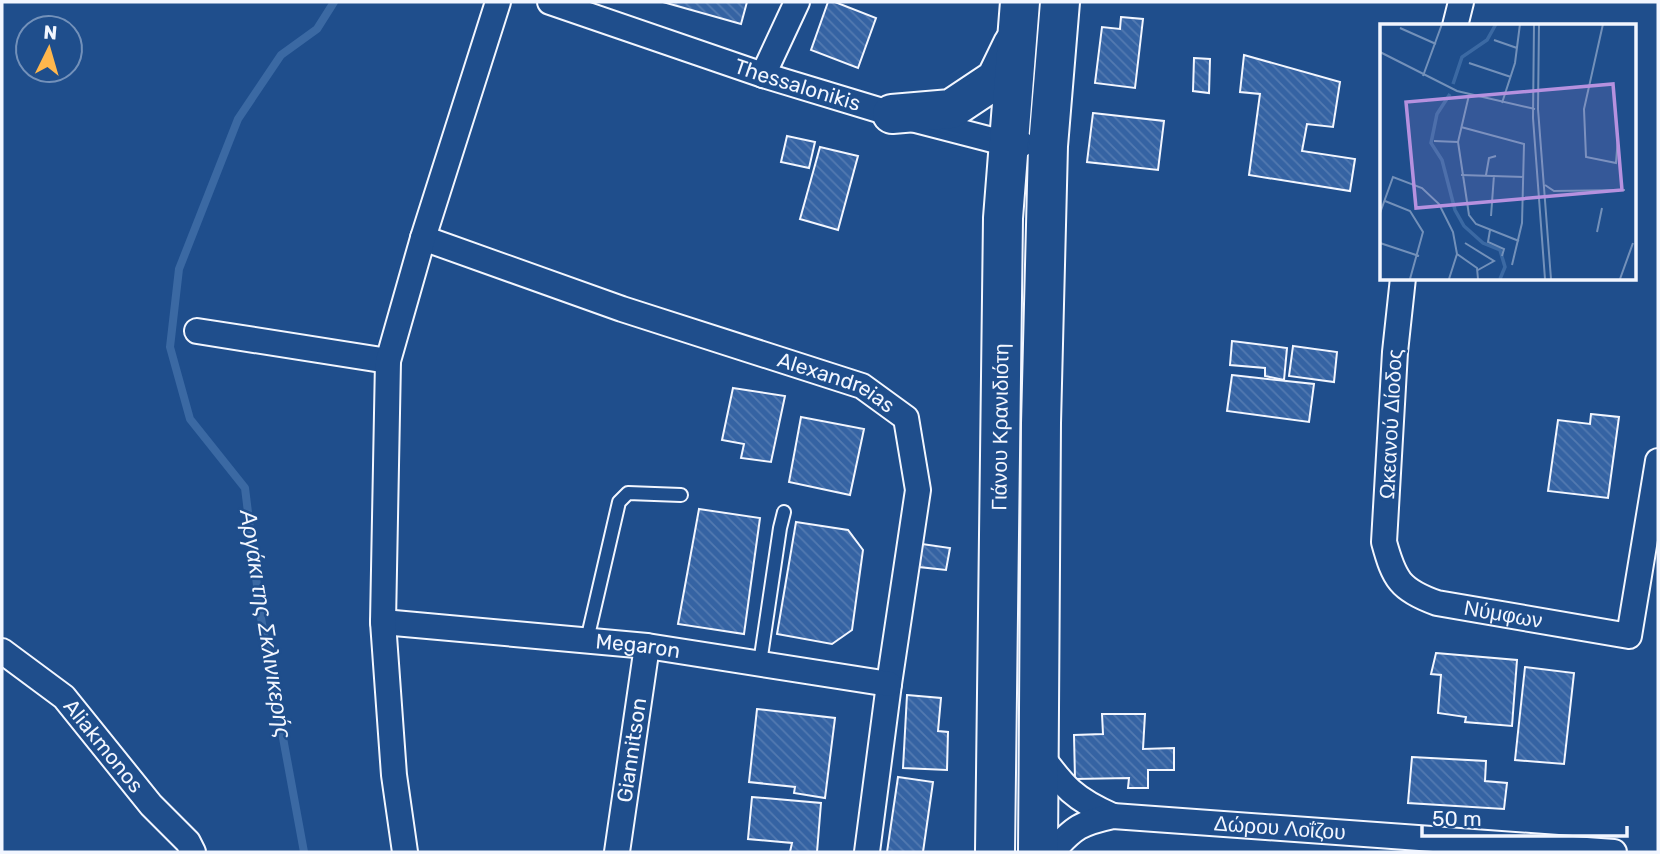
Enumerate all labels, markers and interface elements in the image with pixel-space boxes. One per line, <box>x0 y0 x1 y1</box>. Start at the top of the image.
north arrow <box>14 14 84 84</box>
text: N <box>43 21 58 45</box>
inset map <box>1380 24 1636 280</box>
street label: Thessalonikis <box>731 53 864 116</box>
street label: Γιάνου Κρανιδιότη <box>986 343 1013 511</box>
street label: Alexandreias <box>774 347 900 418</box>
street label: Ωκεανού Δίοδος <box>1374 348 1407 500</box>
water label: Αργάκι της Σκλινικερής <box>234 506 298 741</box>
street label: Νύμφων <box>1462 595 1545 633</box>
street label: Megaron <box>594 628 682 663</box>
street label: Aliakmonos <box>59 694 149 797</box>
street label: Giannitson <box>611 696 651 804</box>
scale bar <box>1422 794 1627 838</box>
text: 50 m <box>1432 806 1482 831</box>
street label: Δώρου Λοΐζου <box>1213 810 1347 845</box>

